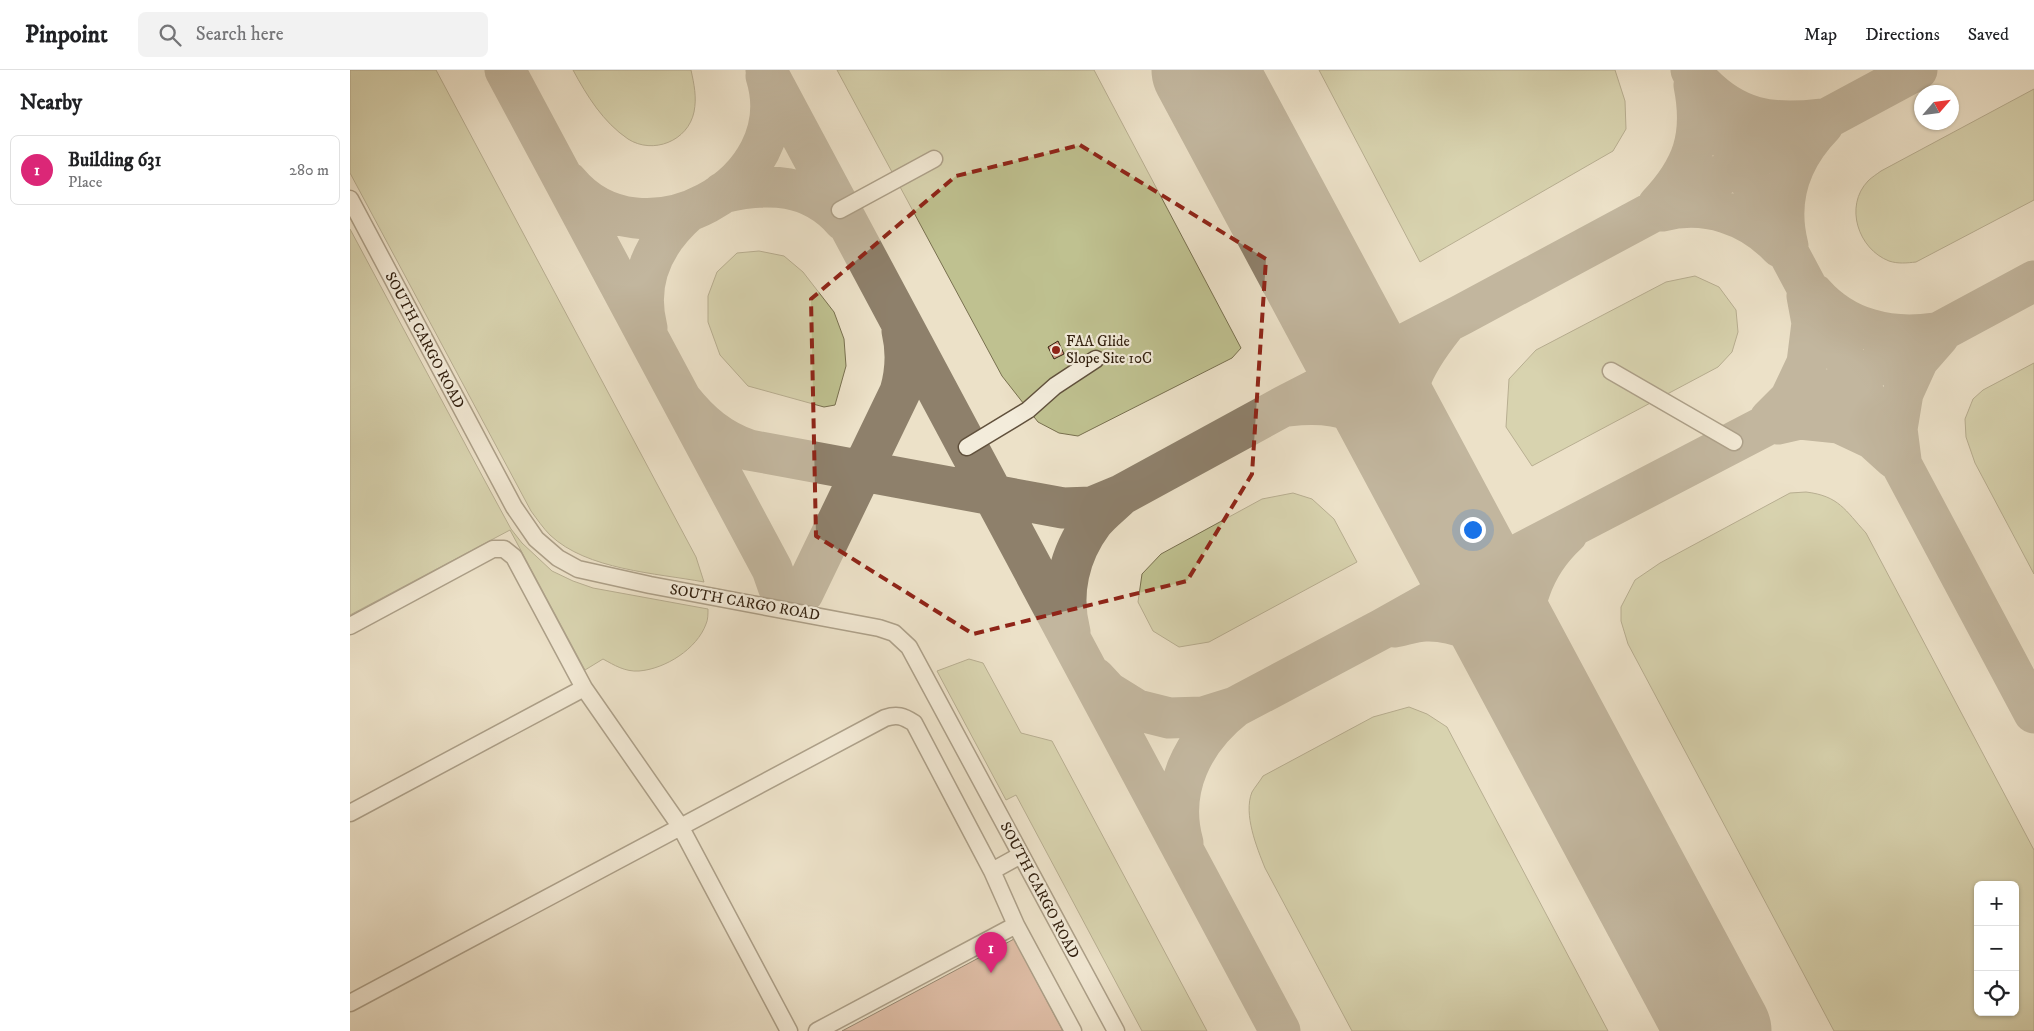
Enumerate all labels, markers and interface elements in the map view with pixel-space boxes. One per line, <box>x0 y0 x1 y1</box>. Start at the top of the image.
search box <box>138 12 488 57</box>
text: Pinpoint <box>25 20 108 50</box>
icon: search <box>156 21 184 49</box>
text: Search here <box>196 23 284 46</box>
text: Map <box>1804 24 1837 46</box>
text: Directions <box>1865 24 1940 46</box>
text: Saved <box>1968 24 2009 46</box>
north arrow <box>1914 85 1959 130</box>
text: Nearby <box>20 90 82 116</box>
text: Building 631 <box>68 149 161 172</box>
text: 1 <box>34 160 40 180</box>
text: 280 m <box>289 160 329 180</box>
text: Place <box>68 172 102 192</box>
street label: SOUTH CARGO ROAD <box>380 269 469 412</box>
place label: FAA Glide Slope Site 10C <box>1066 332 1152 368</box>
marker: FAA Glide Slope Site 10C <box>1050 344 1062 356</box>
your location <box>1460 517 1486 543</box>
street label: SOUTH CARGO ROAD <box>668 580 821 625</box>
street label: SOUTH CARGO ROAD <box>995 819 1084 962</box>
map controls <box>1974 881 2019 1016</box>
button: + <box>1974 881 2019 926</box>
button: − <box>1974 926 2019 971</box>
pin: 1 <box>975 932 1007 973</box>
button: locate <box>1974 971 2019 1016</box>

